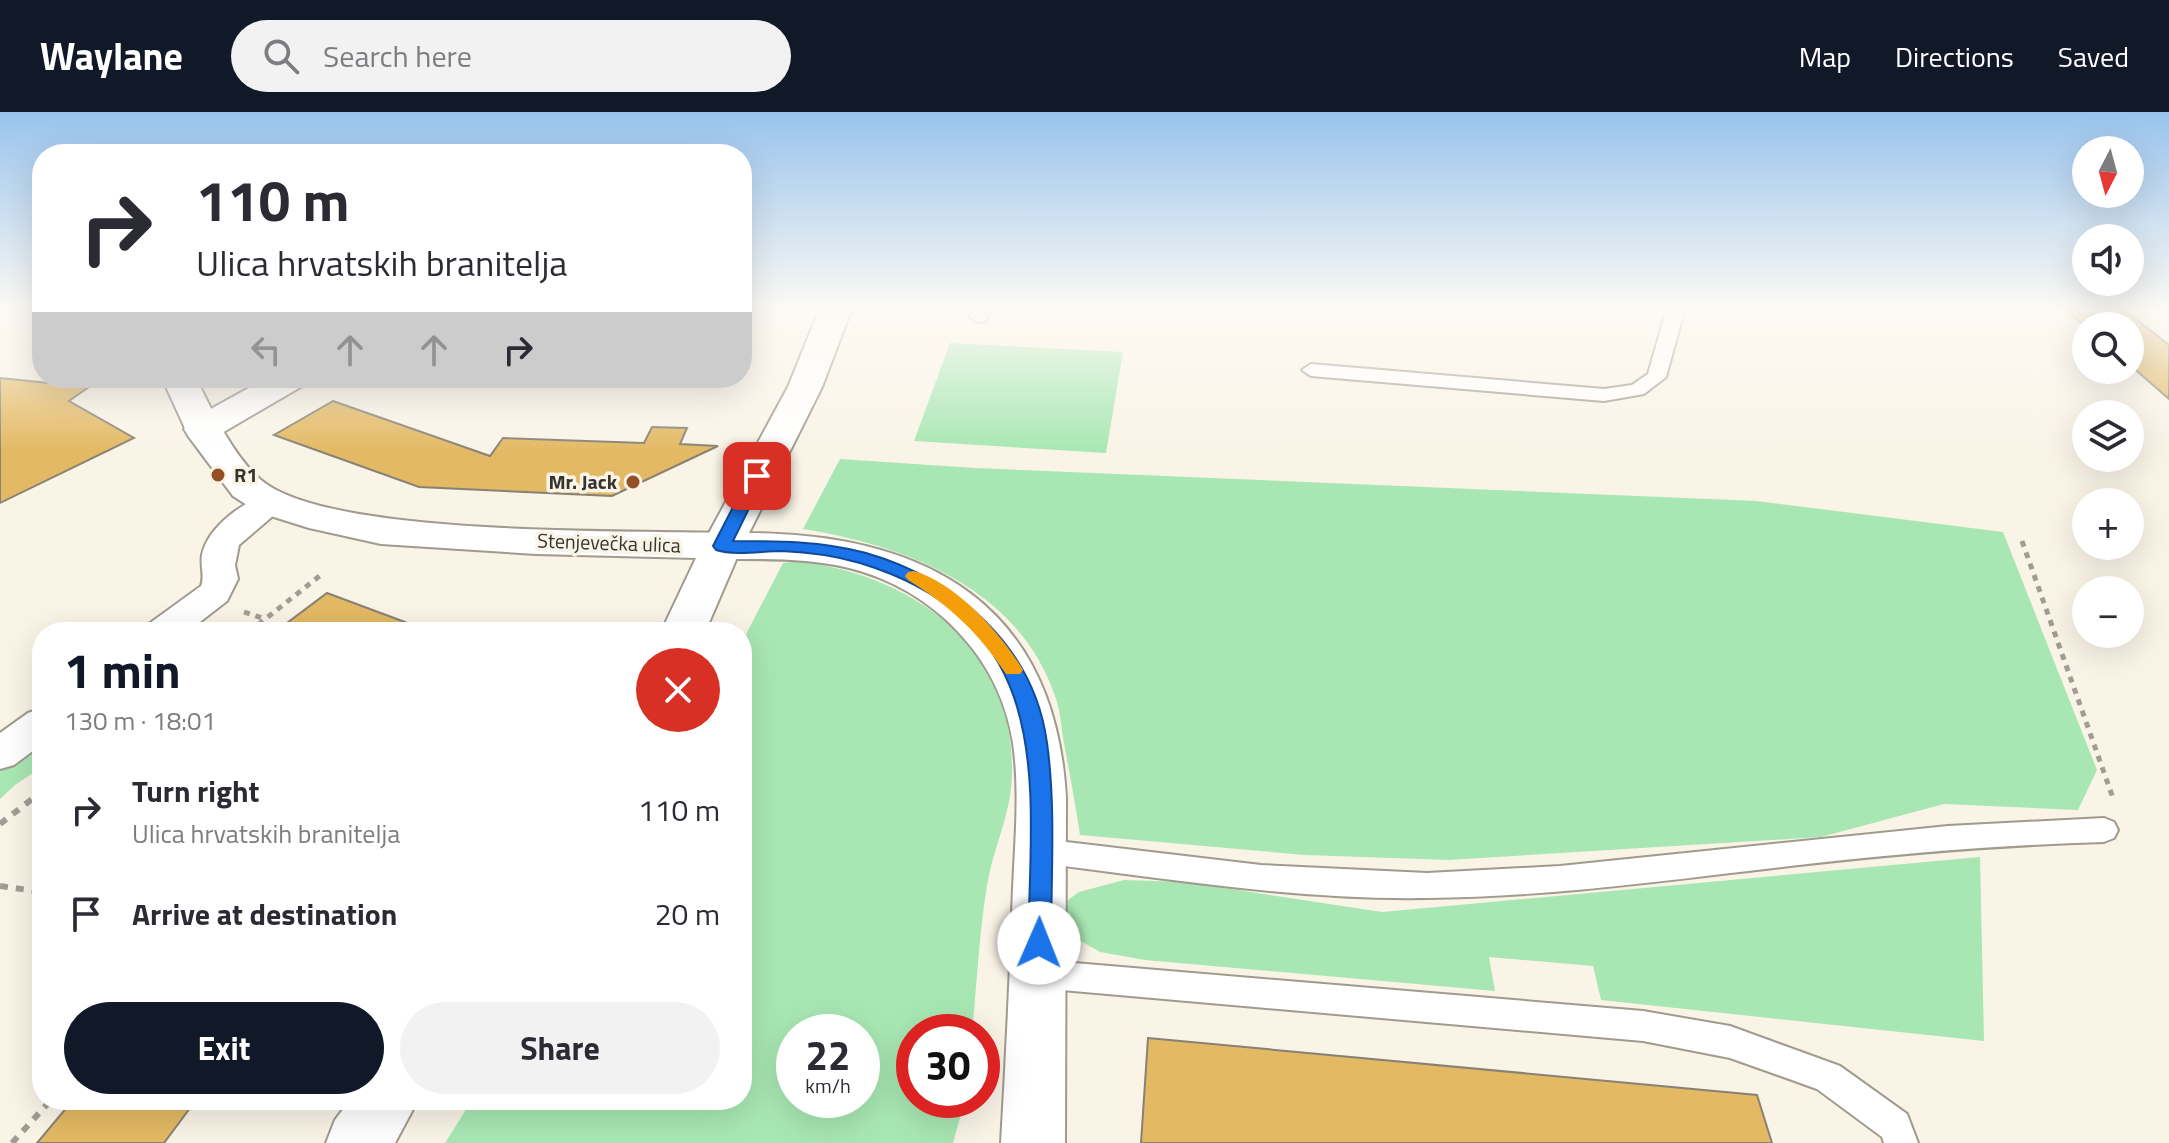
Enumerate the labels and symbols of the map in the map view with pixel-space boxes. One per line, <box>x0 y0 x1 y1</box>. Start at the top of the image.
north arrow <box>2072 136 2144 208</box>
pin <box>723 442 791 510</box>
place label: R1 <box>234 459 258 490</box>
marker: R1 <box>209 466 227 484</box>
place label: Mr. Jack <box>548 466 618 497</box>
marker: Mr. Jack <box>624 473 642 491</box>
street label: Stenjevečka ulica <box>537 525 681 560</box>
position arrow <box>997 901 1081 985</box>
speed limit sign: 30 <box>896 1014 1000 1118</box>

